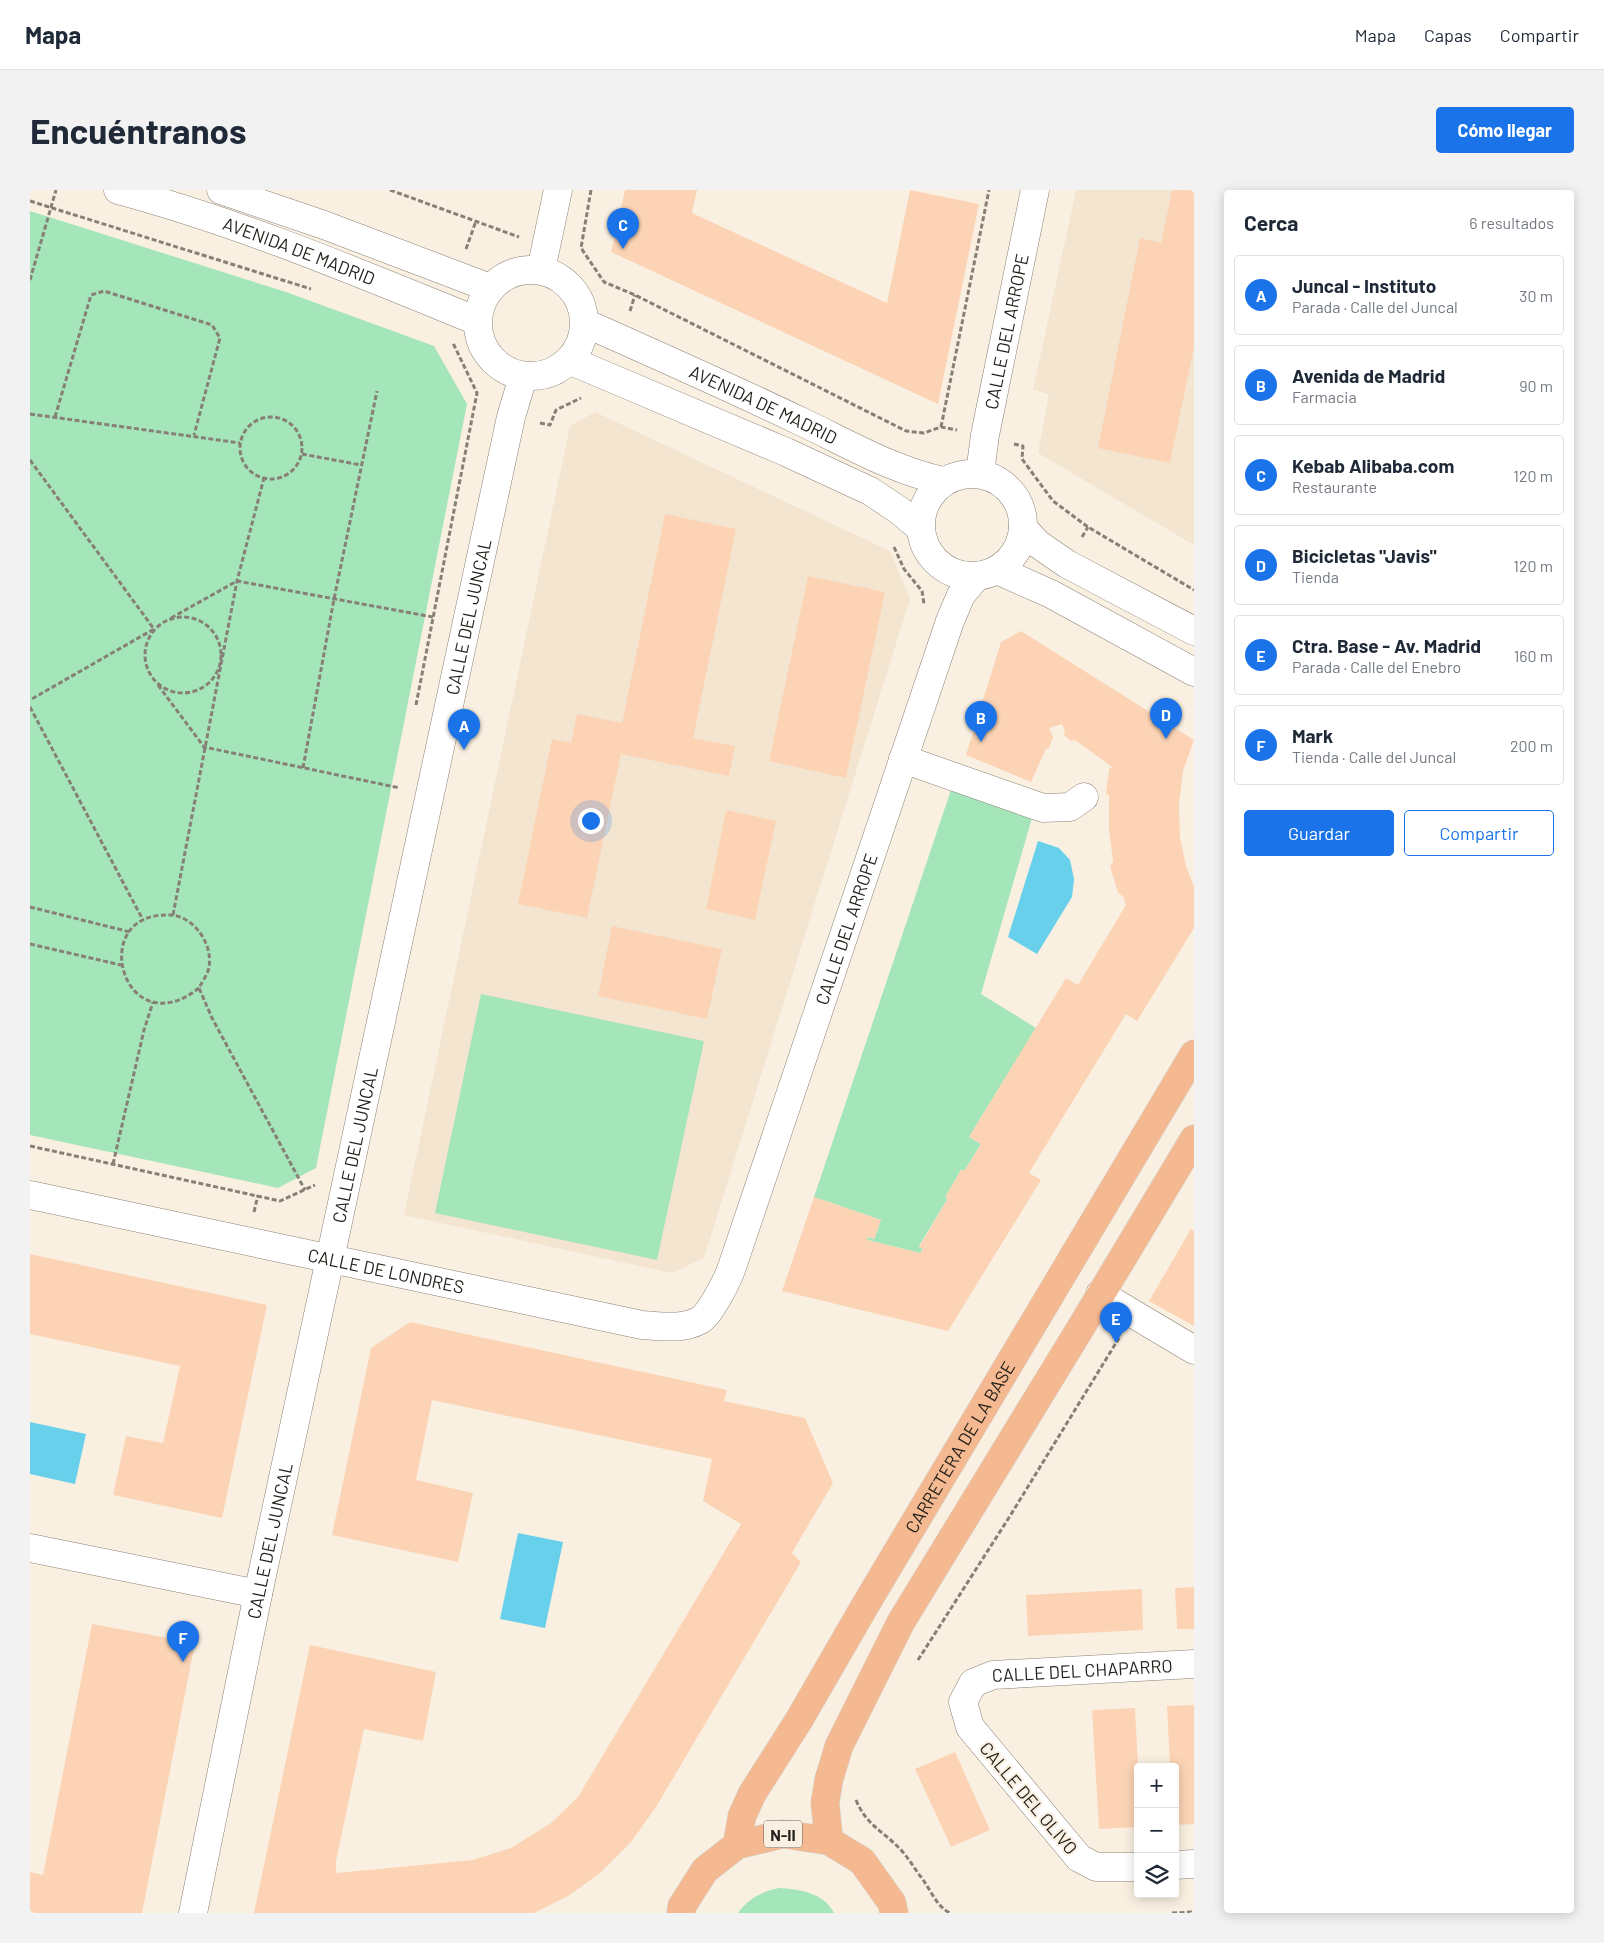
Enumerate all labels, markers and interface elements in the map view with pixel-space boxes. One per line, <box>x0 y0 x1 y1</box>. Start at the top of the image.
text: Mapa <box>25 20 81 49</box>
text: Mapa <box>1355 24 1396 46</box>
text: Capas <box>1424 24 1472 46</box>
text: Compartir <box>1500 24 1579 46</box>
button: Cómo llegar <box>1436 107 1574 153</box>
text: Encuéntranos <box>30 109 247 151</box>
pin: C <box>607 208 639 249</box>
text: Cerca <box>1244 210 1298 235</box>
street label: AVENIDA DE MADRID <box>220 212 378 289</box>
text: 6 resultados <box>1469 213 1554 232</box>
street label: CALLE DEL ARROPE <box>980 252 1033 411</box>
text: Juncal - Instituto <box>1292 274 1436 297</box>
text: A <box>1256 286 1266 305</box>
text: 30 m <box>1519 286 1553 305</box>
text: Parada · Calle del Juncal <box>1292 297 1458 316</box>
street label: AVENIDA DE MADRID <box>686 360 841 448</box>
text: Avenida de Madrid <box>1292 364 1445 387</box>
text: B <box>1256 376 1266 395</box>
text: 90 m <box>1519 376 1553 395</box>
text: Farmacia <box>1292 387 1357 406</box>
text: Kebab Alibaba.com <box>1292 454 1454 477</box>
text: C <box>1256 466 1266 485</box>
text: 120 m <box>1513 466 1553 485</box>
text: Restaurante <box>1292 477 1377 496</box>
street label: CALLE DEL JUNCAL <box>441 537 495 697</box>
text: Bicicletas "Javis" <box>1292 544 1437 567</box>
text: D <box>1256 556 1266 575</box>
text: 120 m <box>1513 556 1553 575</box>
text: Tienda <box>1292 567 1339 586</box>
text: Ctra. Base - Av. Madrid <box>1292 634 1481 657</box>
text: E <box>1256 646 1266 665</box>
text: 160 m <box>1514 646 1553 665</box>
text: Parada · Calle del Enebro <box>1292 657 1461 676</box>
pin: D <box>1150 698 1182 739</box>
pin: B <box>965 701 997 742</box>
pin: A <box>448 709 480 750</box>
text: Mark <box>1292 724 1333 747</box>
text: F <box>1257 736 1265 755</box>
text: 200 m <box>1510 736 1553 755</box>
text: Tienda · Calle del Juncal <box>1292 747 1456 766</box>
your location <box>578 808 604 834</box>
button: Guardar <box>1244 810 1394 856</box>
button: Compartir <box>1404 810 1554 856</box>
street label: CALLE DEL ARROPE <box>810 850 882 1008</box>
street label: CALLE DEL JUNCAL <box>327 1065 382 1225</box>
street label: CALLE DE LONDRES <box>306 1243 466 1298</box>
pin: E <box>1100 1302 1132 1343</box>
street label: CARRETERA DE LA BASE <box>900 1357 1019 1537</box>
street label: CALLE DEL JUNCAL <box>242 1461 297 1621</box>
pin: F <box>167 1621 199 1662</box>
street label: CALLE DEL CHAPARRO <box>991 1654 1173 1686</box>
street label: CALLE DEL OLIVO <box>976 1737 1082 1859</box>
map controls <box>1134 1763 1179 1898</box>
button: + <box>1134 1763 1179 1808</box>
button: − <box>1134 1808 1179 1853</box>
road number: N-II <box>764 1820 802 1848</box>
button: layers <box>1134 1853 1179 1898</box>

